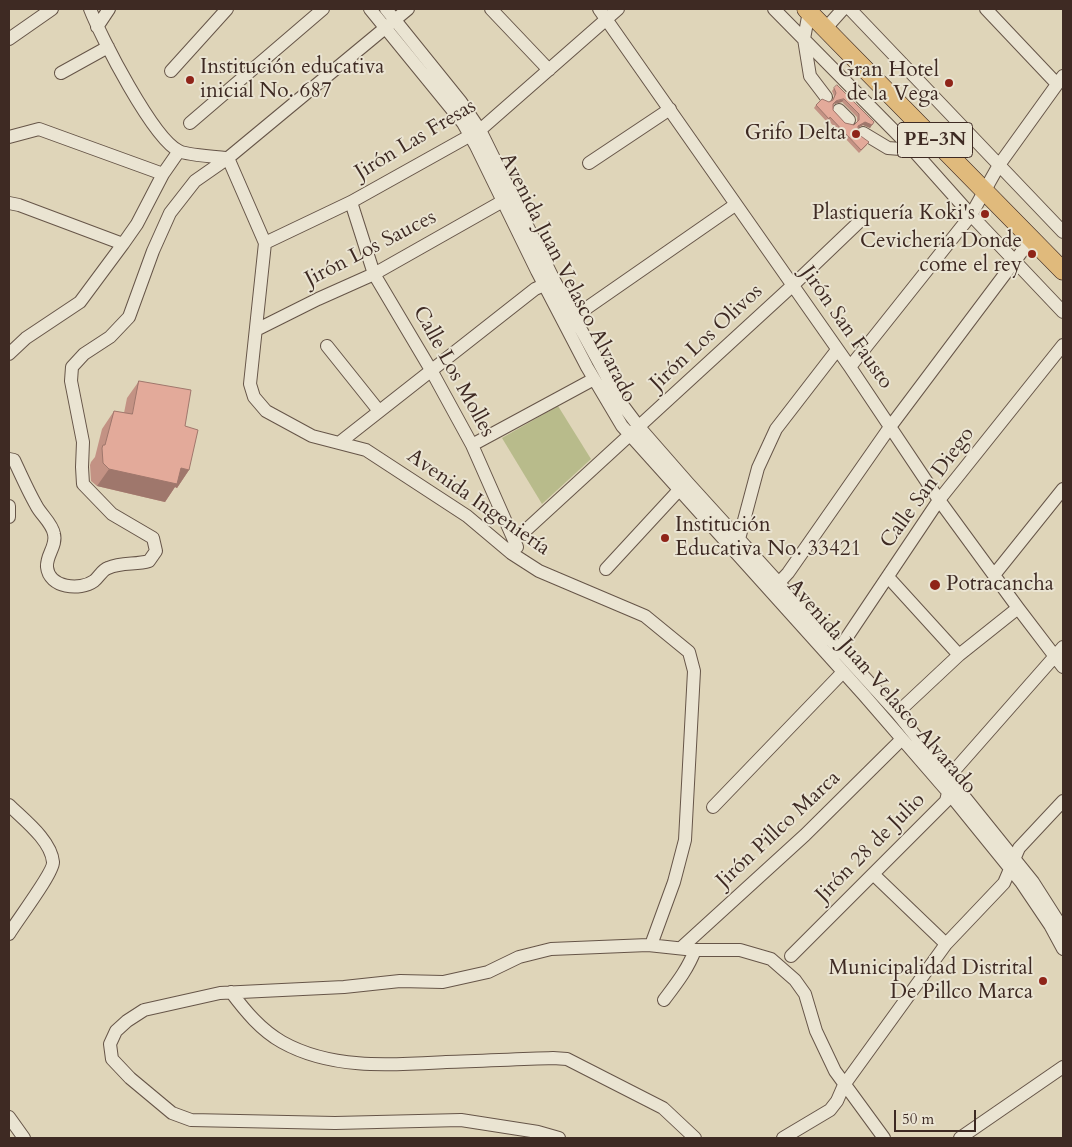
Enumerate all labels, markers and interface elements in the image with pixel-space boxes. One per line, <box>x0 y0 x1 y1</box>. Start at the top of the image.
place label: Institución educativa inicial No. 687 <box>200 55 384 105</box>
place label: Gran Hotel de la Vega <box>838 58 939 108</box>
marker: Institución educativa inicial No. 687 <box>184 74 196 86</box>
marker: Gran Hotel de la Vega <box>943 77 955 89</box>
street label: Jirón Las Fresas <box>351 94 481 186</box>
place label: Grifo Delta <box>745 121 846 147</box>
road number: PE-3N <box>898 122 972 158</box>
marker: Grifo Delta <box>850 128 862 140</box>
street label: Avenida Juan Velasco Alvarado <box>493 149 641 407</box>
place label: Plastiquería Koki's <box>812 201 975 227</box>
street label: Jirón Los Sauces <box>301 205 441 293</box>
marker: Plastiquería Koki's <box>979 208 991 220</box>
place label: Cevicheria Donde come el rey <box>860 229 1022 279</box>
marker: Cevicheria Donde come el rey <box>1026 248 1038 260</box>
street label: Jirón San Fausto <box>794 262 898 394</box>
street label: Jirón Los Olivos <box>645 279 769 397</box>
street label: Calle Los Molles <box>407 302 499 442</box>
street label: Calle San Diego <box>876 422 980 554</box>
street label: Avenida Ingeniería <box>401 444 555 562</box>
place label: Institución Educativa No. 33421 <box>675 513 861 563</box>
marker: Institución Educativa No. 33421 <box>659 532 671 544</box>
place label: Potracancha <box>946 572 1054 598</box>
street label: Avenida Juan Velasco Alvarado <box>781 574 981 800</box>
marker: Potracancha <box>928 578 942 592</box>
street label: Jirón Pillco Marca <box>712 766 846 894</box>
street label: Jirón 28 de Julio <box>811 788 931 908</box>
place label: Municipalidad Distrital De Pillco Marca <box>829 956 1033 1006</box>
marker: Municipalidad Distrital De Pillco Marca <box>1037 975 1049 987</box>
scale bar <box>897 1100 980 1132</box>
text: 50 m <box>902 1109 934 1129</box>

